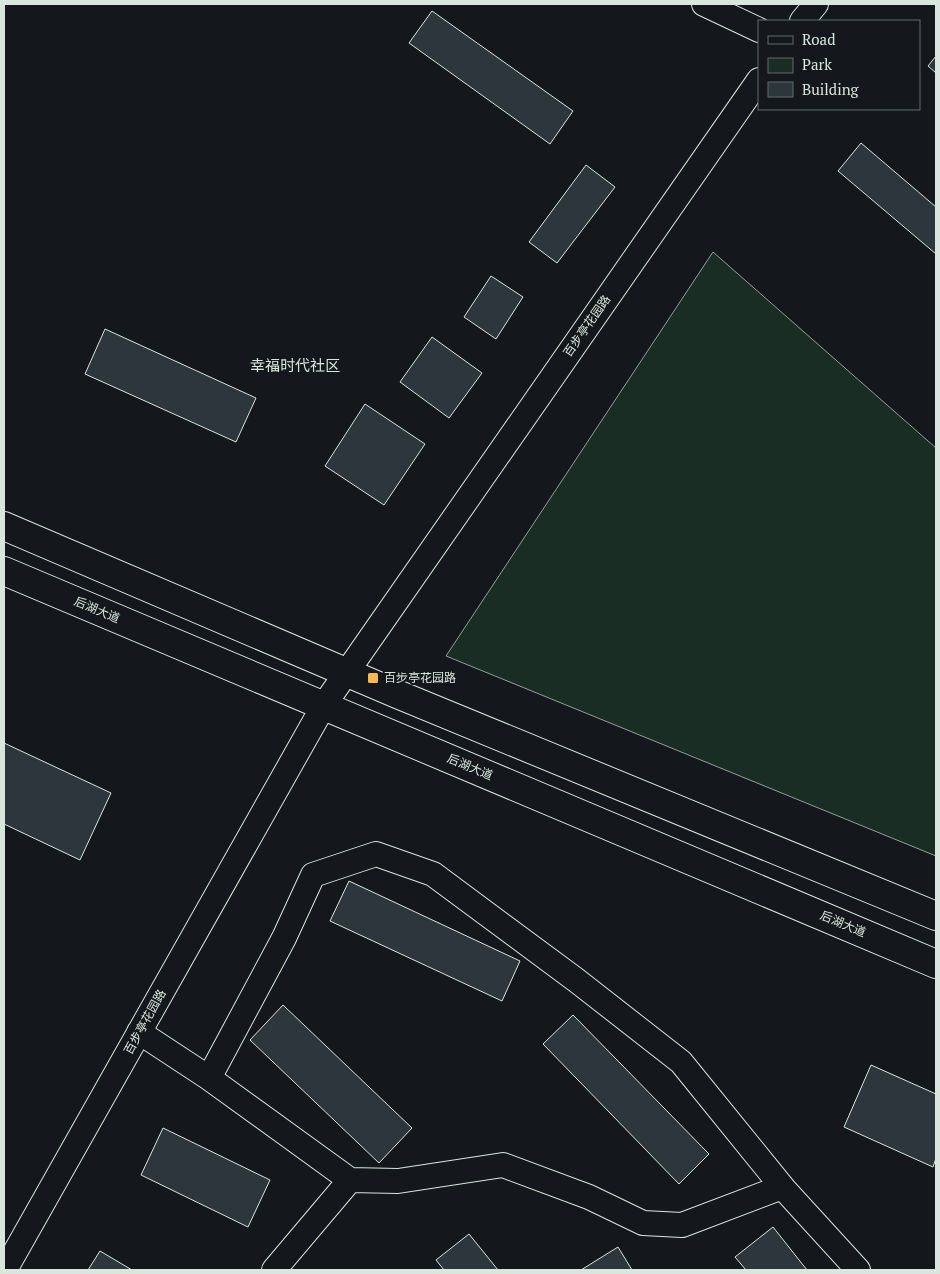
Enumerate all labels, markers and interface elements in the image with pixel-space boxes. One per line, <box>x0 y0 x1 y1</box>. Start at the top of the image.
legend <box>758 20 920 110</box>
text: Road <box>802 29 835 49</box>
text: Park <box>802 54 832 74</box>
text: Building <box>802 79 860 99</box>
street label: 百步亭花园路 <box>560 292 613 360</box>
district label: 幸福时代社区 <box>250 355 340 375</box>
street label: 后湖大道 <box>72 593 122 626</box>
place label: 百步亭花园路 <box>384 670 456 685</box>
marker: 百步亭花园路 <box>366 671 380 685</box>
street label: 后湖大道 <box>445 750 495 783</box>
street label: 后湖大道 <box>818 907 868 940</box>
street label: 百步亭花园路 <box>121 987 169 1057</box>

